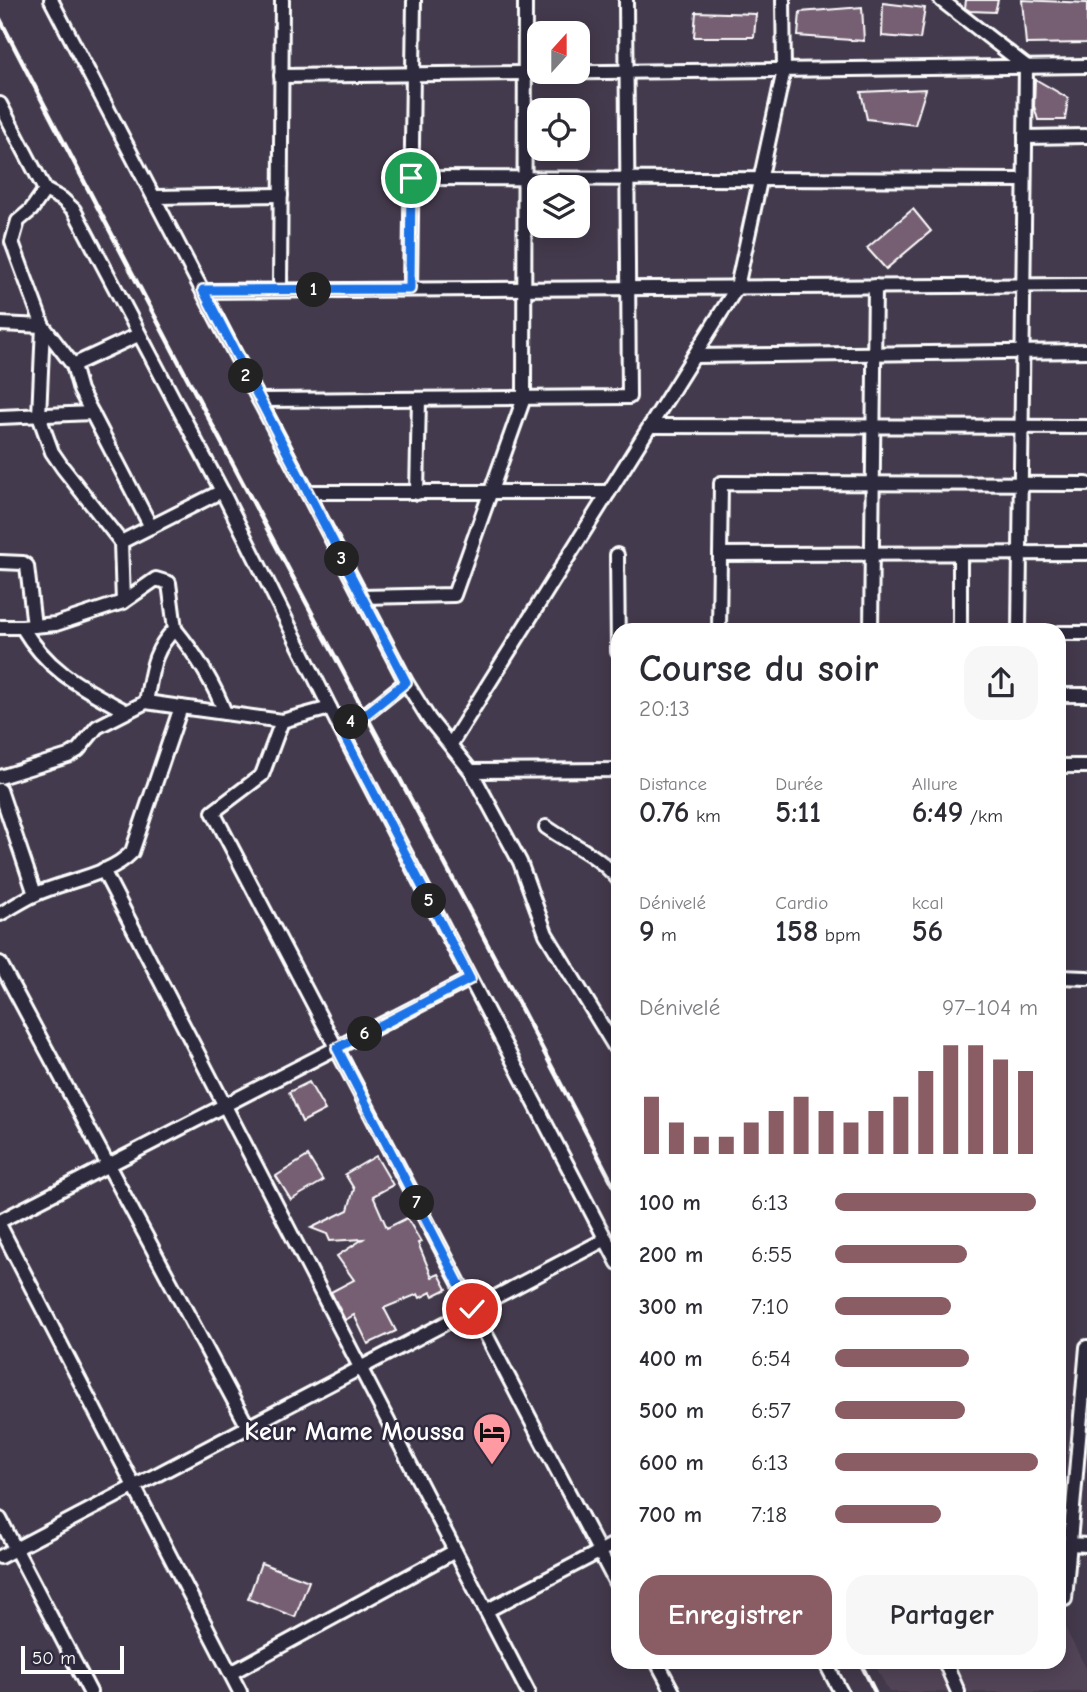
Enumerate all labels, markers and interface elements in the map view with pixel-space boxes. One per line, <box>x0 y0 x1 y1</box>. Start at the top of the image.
north arrow <box>527 21 590 84</box>
map controls <box>527 21 590 238</box>
button: locate <box>527 98 590 161</box>
pin <box>381 148 441 208</box>
icon: arrive <box>392 159 430 197</box>
button: layers <box>527 175 590 238</box>
pin: 1 <box>296 272 332 308</box>
text: 1 <box>310 278 317 300</box>
pin: 2 <box>229 358 264 394</box>
text: 2 <box>241 364 250 386</box>
pin: 3 <box>324 542 360 576</box>
text: 3 <box>337 547 346 569</box>
button: share <box>964 646 1038 720</box>
text: Course du soir <box>639 647 878 691</box>
text: 20:13 <box>639 695 690 722</box>
pin: 4 <box>334 704 368 740</box>
text: 4 <box>346 710 355 732</box>
text: Distance <box>639 773 707 795</box>
text: Durée <box>775 773 823 795</box>
text: Allure <box>912 773 957 795</box>
text: 0.76 <box>639 795 690 830</box>
text: 5:11 <box>775 795 821 830</box>
text: 6:49 <box>912 795 963 830</box>
text: km <box>690 805 721 827</box>
text: /km <box>963 805 1003 827</box>
pin: 5 <box>412 884 446 918</box>
text: 5 <box>423 889 434 911</box>
text: Dénivelé <box>639 892 706 914</box>
text: Cardio <box>775 892 828 914</box>
text: kcal <box>912 892 944 914</box>
text: 9 <box>639 914 655 949</box>
text: 158 <box>775 914 818 949</box>
text: 56 <box>912 914 943 949</box>
text: m <box>655 924 677 946</box>
text: bpm <box>818 924 861 946</box>
text: Dénivelé <box>639 994 720 1021</box>
text: 97–104 m <box>942 994 1038 1021</box>
pin: 6 <box>348 1016 382 1052</box>
text: 6 <box>360 1022 369 1044</box>
pin: 7 <box>400 1186 434 1220</box>
text: 100 m <box>639 1189 701 1216</box>
text: 6:13 <box>751 1189 788 1216</box>
text: 7 <box>412 1191 421 1213</box>
text: 200 m <box>639 1241 703 1268</box>
text: 6:55 <box>751 1241 793 1268</box>
pin <box>442 1279 502 1339</box>
icon: check <box>453 1290 491 1328</box>
text: 300 m <box>639 1293 703 1320</box>
text: 7:10 <box>751 1293 789 1320</box>
text: 400 m <box>639 1345 703 1372</box>
text: 6:54 <box>751 1345 791 1372</box>
text: 500 m <box>639 1397 704 1424</box>
text: 6:57 <box>751 1397 791 1424</box>
hotel icon: Keur Mame Moussa <box>471 1411 513 1466</box>
place label: Keur Mame Moussa <box>244 1417 465 1447</box>
text: 600 m <box>639 1449 704 1476</box>
text: 6:13 <box>751 1449 788 1476</box>
text: 700 m <box>639 1501 702 1528</box>
text: 7:18 <box>751 1501 787 1528</box>
button: Enregistrer <box>639 1575 832 1655</box>
button: Partager <box>846 1575 1038 1655</box>
scale bar <box>21 1643 124 1675</box>
text: 50 m <box>32 1647 76 1669</box>

